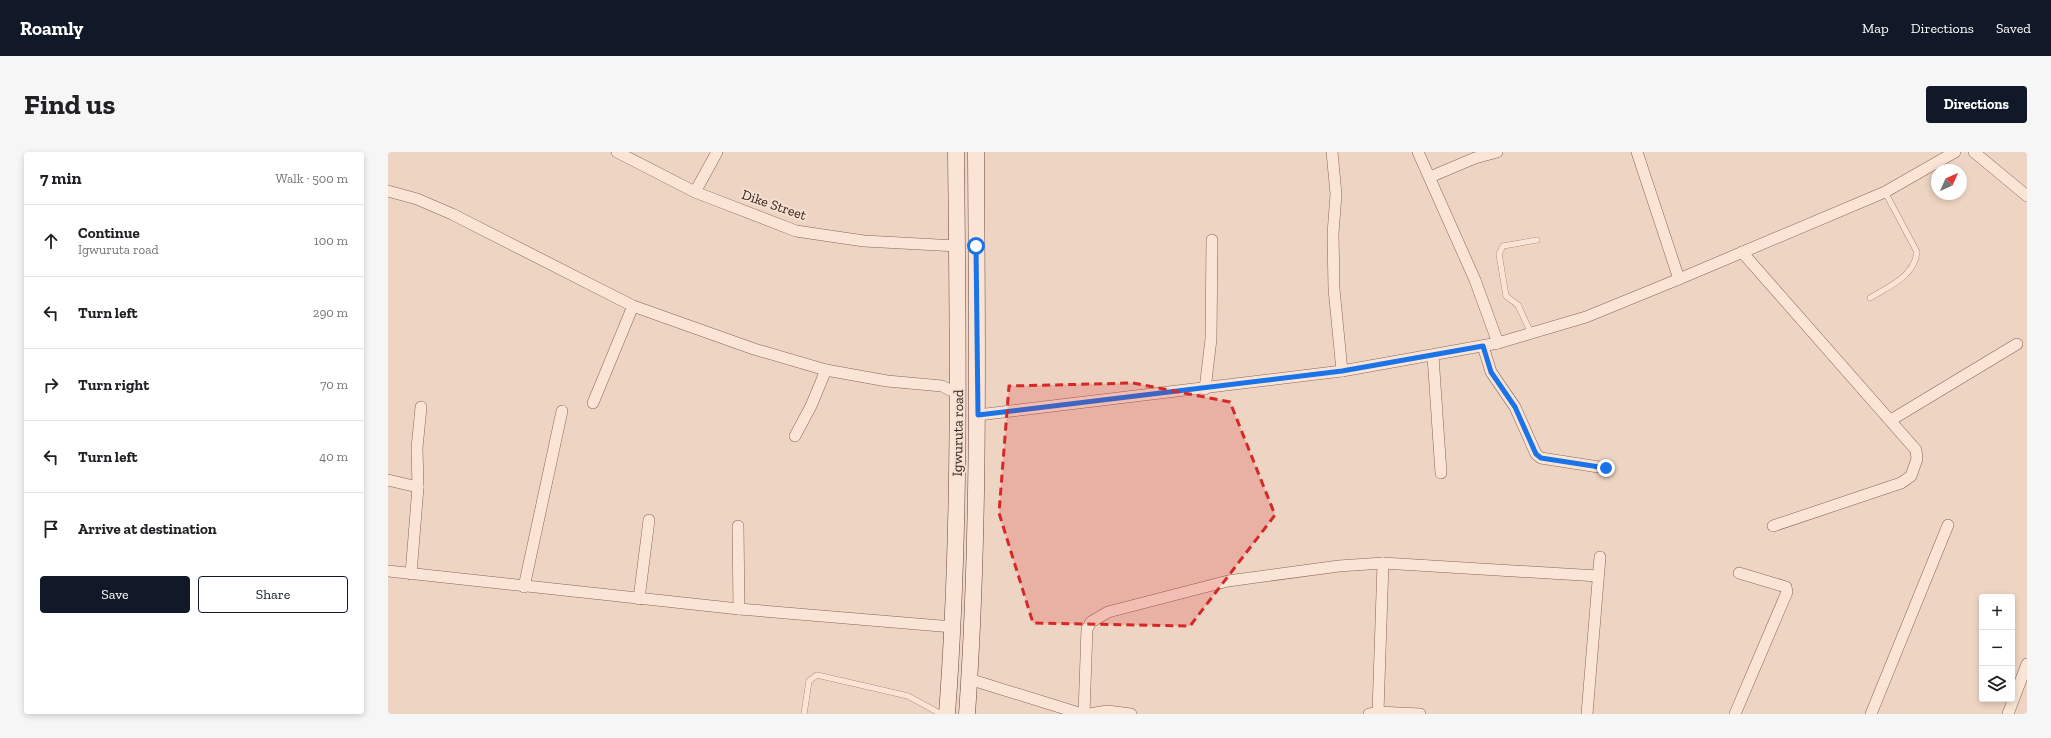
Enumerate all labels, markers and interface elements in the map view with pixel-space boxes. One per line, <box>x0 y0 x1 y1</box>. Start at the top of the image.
text: Roamly <box>20 17 83 40</box>
text: Map <box>1862 20 1889 37</box>
text: Directions <box>1911 20 1974 37</box>
text: Saved <box>1996 20 2031 37</box>
button: Directions <box>1926 86 2027 123</box>
text: Find us <box>24 88 115 121</box>
north arrow <box>1931 164 1967 200</box>
text: 7 min <box>40 168 82 188</box>
text: Walk · 500 m <box>275 171 348 186</box>
street label: Dike Street <box>739 186 809 224</box>
text: Continue <box>78 224 140 242</box>
icon: ahead <box>40 230 62 252</box>
text: 100 m <box>314 233 348 248</box>
route start <box>967 237 985 255</box>
text: Igwuruta road <box>78 242 159 257</box>
icon: left <box>40 302 62 324</box>
text: Turn left <box>78 304 138 322</box>
text: 290 m <box>313 305 348 320</box>
icon: right <box>40 374 62 396</box>
text: Turn right <box>78 376 149 394</box>
text: 70 m <box>320 377 348 392</box>
street label: Igwuruta road <box>949 389 967 477</box>
icon: left <box>40 446 62 468</box>
text: Turn left <box>78 448 138 466</box>
text: 40 m <box>319 449 348 464</box>
route end <box>1597 459 1615 477</box>
icon: arrive <box>40 518 62 540</box>
text: Arrive at destination <box>78 520 217 538</box>
button: Save <box>40 576 190 613</box>
button: Share <box>198 576 348 613</box>
map controls <box>1979 594 2015 702</box>
button: + <box>1979 594 2015 630</box>
button: − <box>1979 630 2015 666</box>
button: layers <box>1979 666 2015 702</box>

